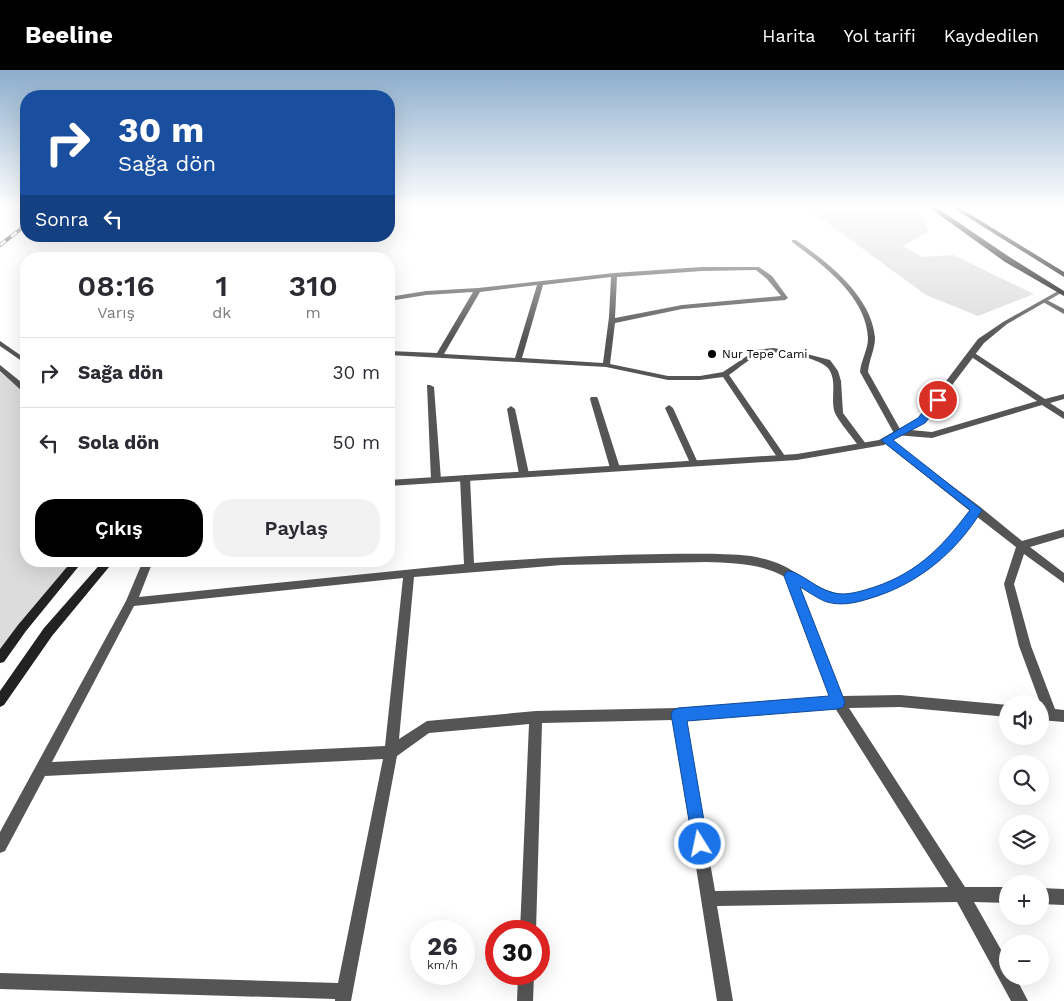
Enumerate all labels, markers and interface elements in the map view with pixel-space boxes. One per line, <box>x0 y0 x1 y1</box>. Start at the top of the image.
text: Beeline <box>25 21 113 49</box>
text: Harita <box>762 25 816 46</box>
text: Yol tarifi <box>844 25 916 46</box>
text: Kaydedilen <box>944 25 1039 46</box>
text: 30 m <box>118 109 204 151</box>
icon: right <box>35 110 100 175</box>
text: Sağa dön <box>118 151 216 176</box>
icon: left <box>99 205 127 233</box>
text: Sonra <box>35 208 89 231</box>
text: 08:16 <box>77 268 155 303</box>
text: 1 <box>215 268 228 303</box>
text: 310 <box>289 268 338 303</box>
text: Varış <box>97 303 135 322</box>
text: dk <box>212 303 231 322</box>
text: m <box>305 303 321 322</box>
place label: Nur Tepe Cami <box>722 347 808 361</box>
marker: Nur Tepe Cami <box>706 348 718 360</box>
icon: right <box>35 359 63 387</box>
text: Sağa dön <box>78 361 163 384</box>
text: 30 m <box>333 361 380 384</box>
pin <box>917 379 959 421</box>
icon: arrive <box>924 386 952 414</box>
icon: left <box>35 429 63 457</box>
text: Sola dön <box>78 431 159 454</box>
text: 50 m <box>333 431 380 454</box>
button: Çıkış <box>35 499 203 557</box>
button: Paylaş <box>213 499 380 557</box>
map controls <box>999 695 1049 985</box>
button: sound <box>999 695 1049 745</box>
button: search <box>999 755 1049 805</box>
button: layers <box>999 815 1049 865</box>
position arrow <box>673 817 725 869</box>
button: + <box>999 875 1049 925</box>
speed limit sign: 30 <box>485 920 550 985</box>
text: 26 <box>427 932 458 961</box>
button: − <box>999 935 1049 985</box>
text: km/h <box>427 958 458 972</box>

